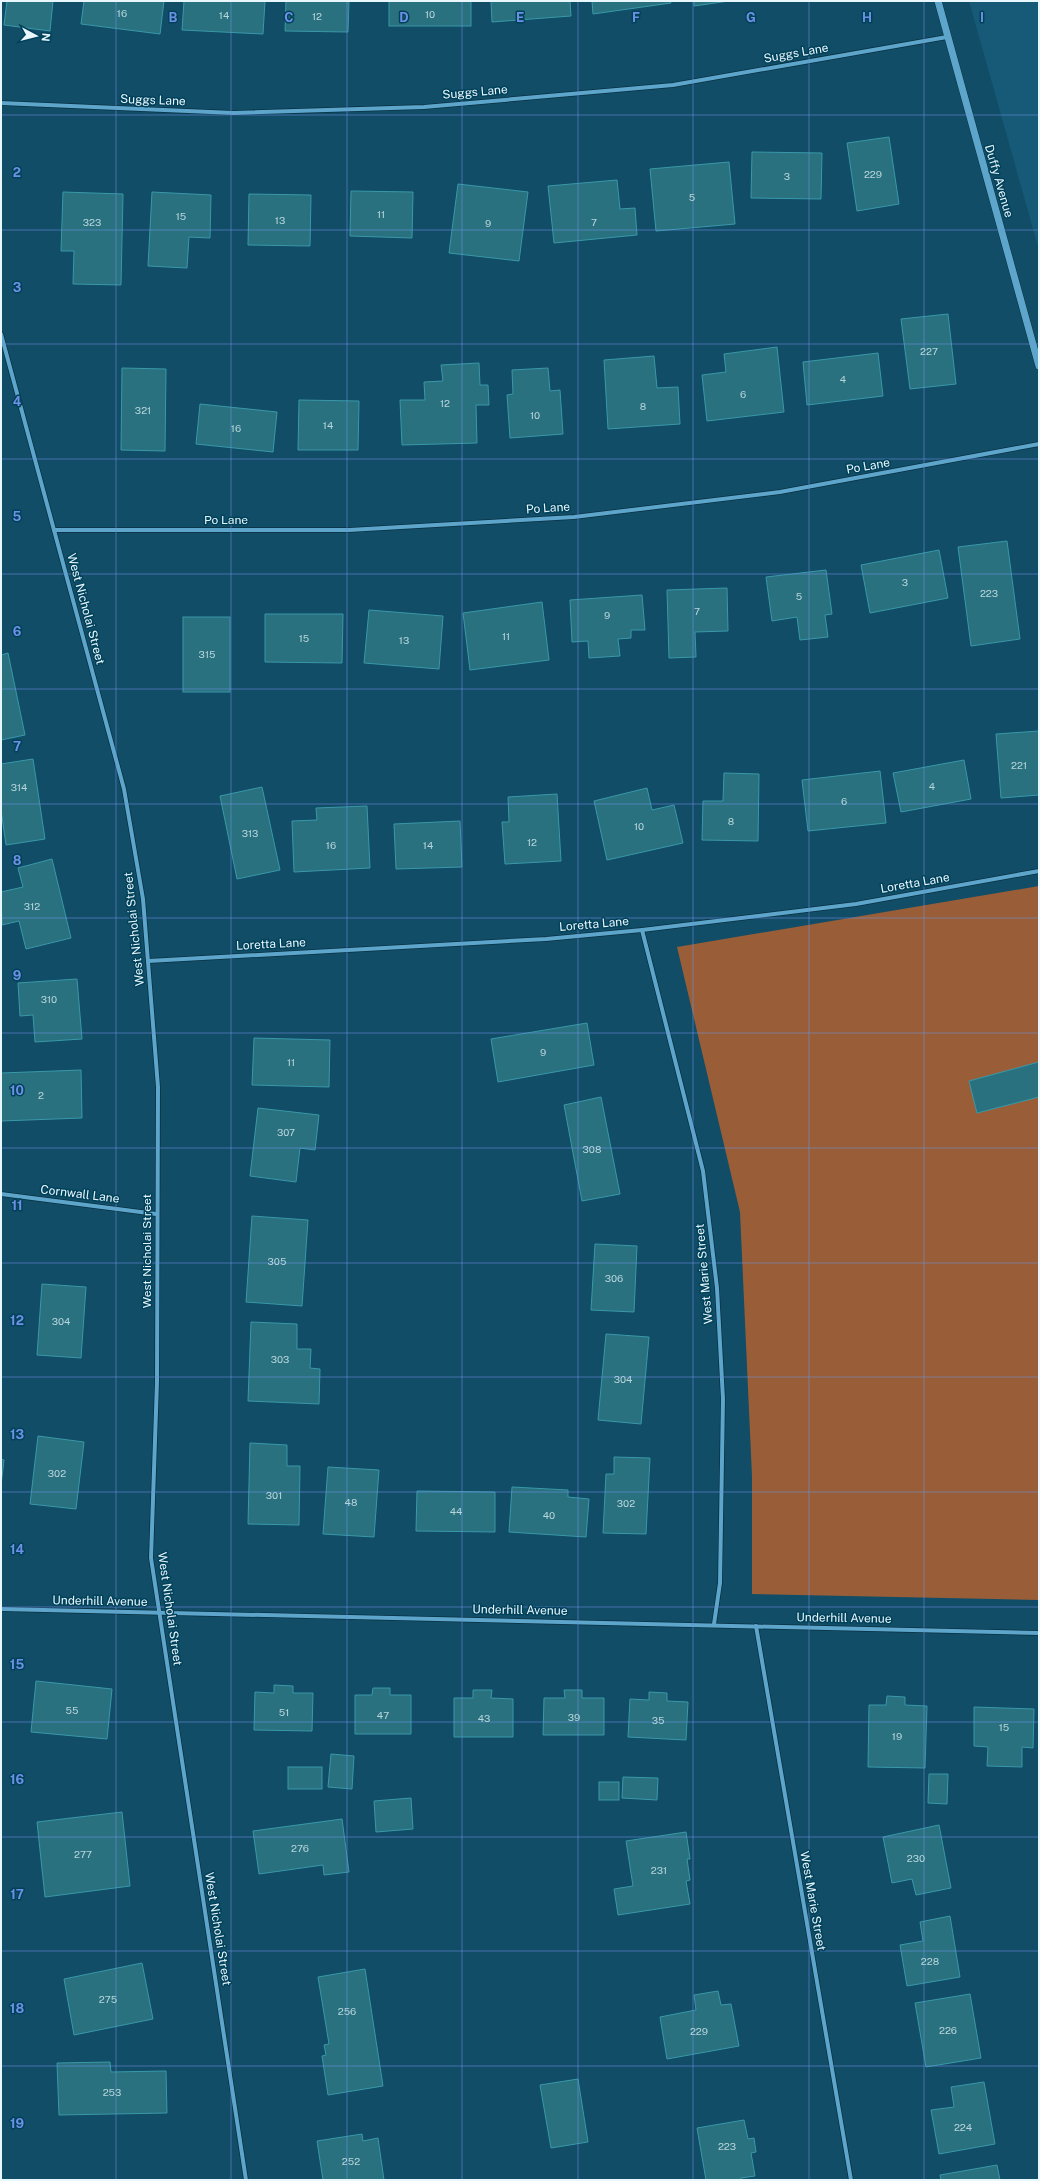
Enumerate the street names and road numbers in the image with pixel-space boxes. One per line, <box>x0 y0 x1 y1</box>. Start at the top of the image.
street label: Suggs Lane <box>762 40 830 66</box>
street label: Suggs Lane <box>442 82 508 102</box>
street label: Suggs Lane <box>120 92 186 108</box>
street label: Duffy Avenue <box>982 143 1016 219</box>
street label: Po Lane <box>845 455 891 477</box>
street label: Po Lane <box>525 499 571 517</box>
street label: Po Lane <box>204 513 248 527</box>
street label: West Nicholai Street <box>64 552 108 666</box>
street label: Loretta Lane <box>879 870 951 896</box>
street label: West Nicholai Street <box>121 871 147 987</box>
street label: Loretta Lane <box>559 914 630 934</box>
street label: Loretta Lane <box>236 935 306 953</box>
street label: Cornwall Lane <box>40 1182 120 1206</box>
street label: West Nicholai Street <box>140 1193 154 1308</box>
street label: West Marie Street <box>693 1223 715 1325</box>
street label: West Nicholai Street <box>155 1551 185 1667</box>
street label: Underhill Avenue <box>52 1593 148 1609</box>
street label: Underhill Avenue <box>472 1602 568 1618</box>
street label: Underhill Avenue <box>796 1610 892 1626</box>
street label: West Marie Street <box>797 1850 829 1952</box>
street label: West Nicholai Street <box>202 1871 234 1987</box>

